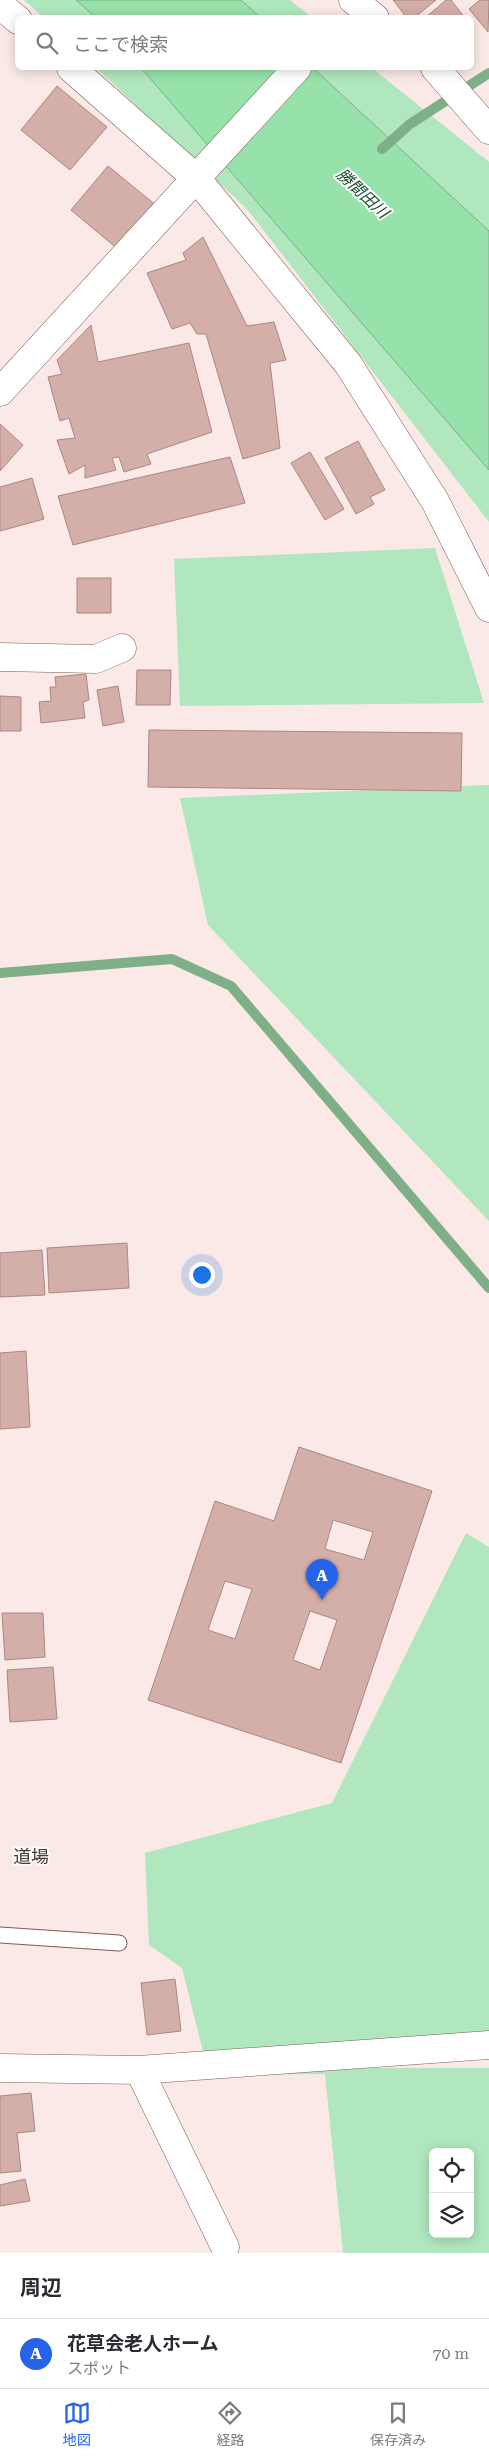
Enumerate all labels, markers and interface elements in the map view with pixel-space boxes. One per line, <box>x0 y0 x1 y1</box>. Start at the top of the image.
search box <box>15 15 474 70</box>
icon: search <box>33 29 61 57</box>
text: ここで検索 <box>73 33 168 56</box>
water label: 勝間田川 <box>333 165 394 223</box>
your location <box>189 1262 215 1288</box>
pin: A <box>306 1559 338 1600</box>
district label: 道場 <box>13 1846 49 1867</box>
map controls <box>429 2148 474 2238</box>
button: locate <box>429 2148 474 2193</box>
button: layers <box>429 2193 474 2238</box>
text: 周辺 <box>20 2276 62 2300</box>
text: 花草会老人ホーム <box>67 2332 218 2355</box>
text: A <box>30 2344 42 2363</box>
text: 70 m <box>432 2344 469 2363</box>
text: スポット <box>67 2359 131 2378</box>
tab: 地図 <box>63 2399 91 2449</box>
tab: 経路 <box>216 2399 244 2449</box>
tab: 保存済み <box>370 2399 426 2449</box>

